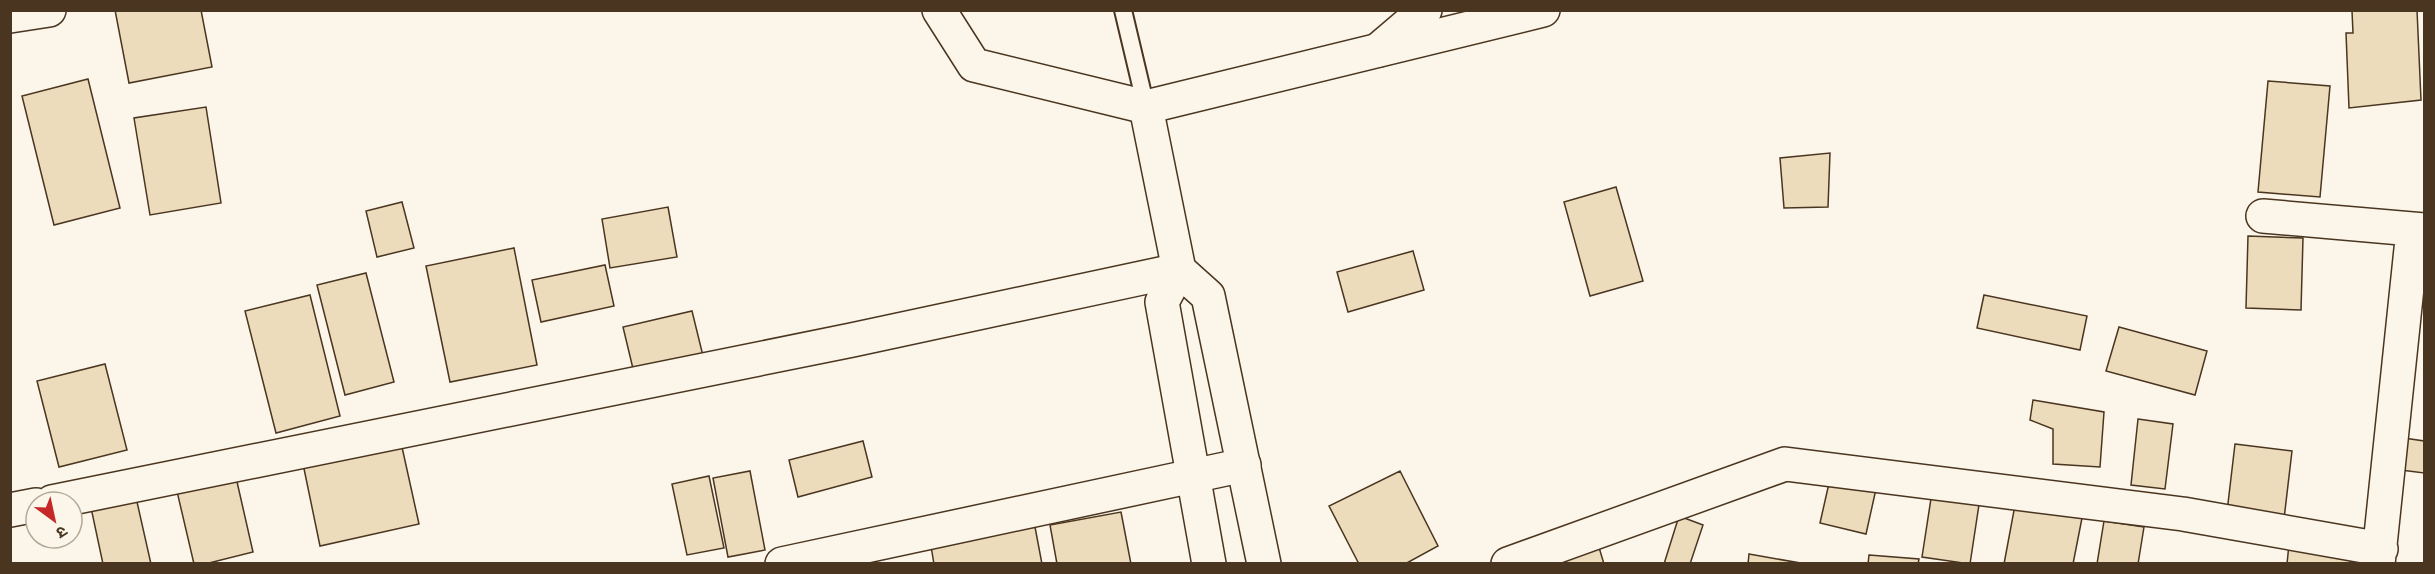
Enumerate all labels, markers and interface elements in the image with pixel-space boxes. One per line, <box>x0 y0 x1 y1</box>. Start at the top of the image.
north arrow <box>24 490 84 550</box>
text: उ <box>52 521 71 543</box>

